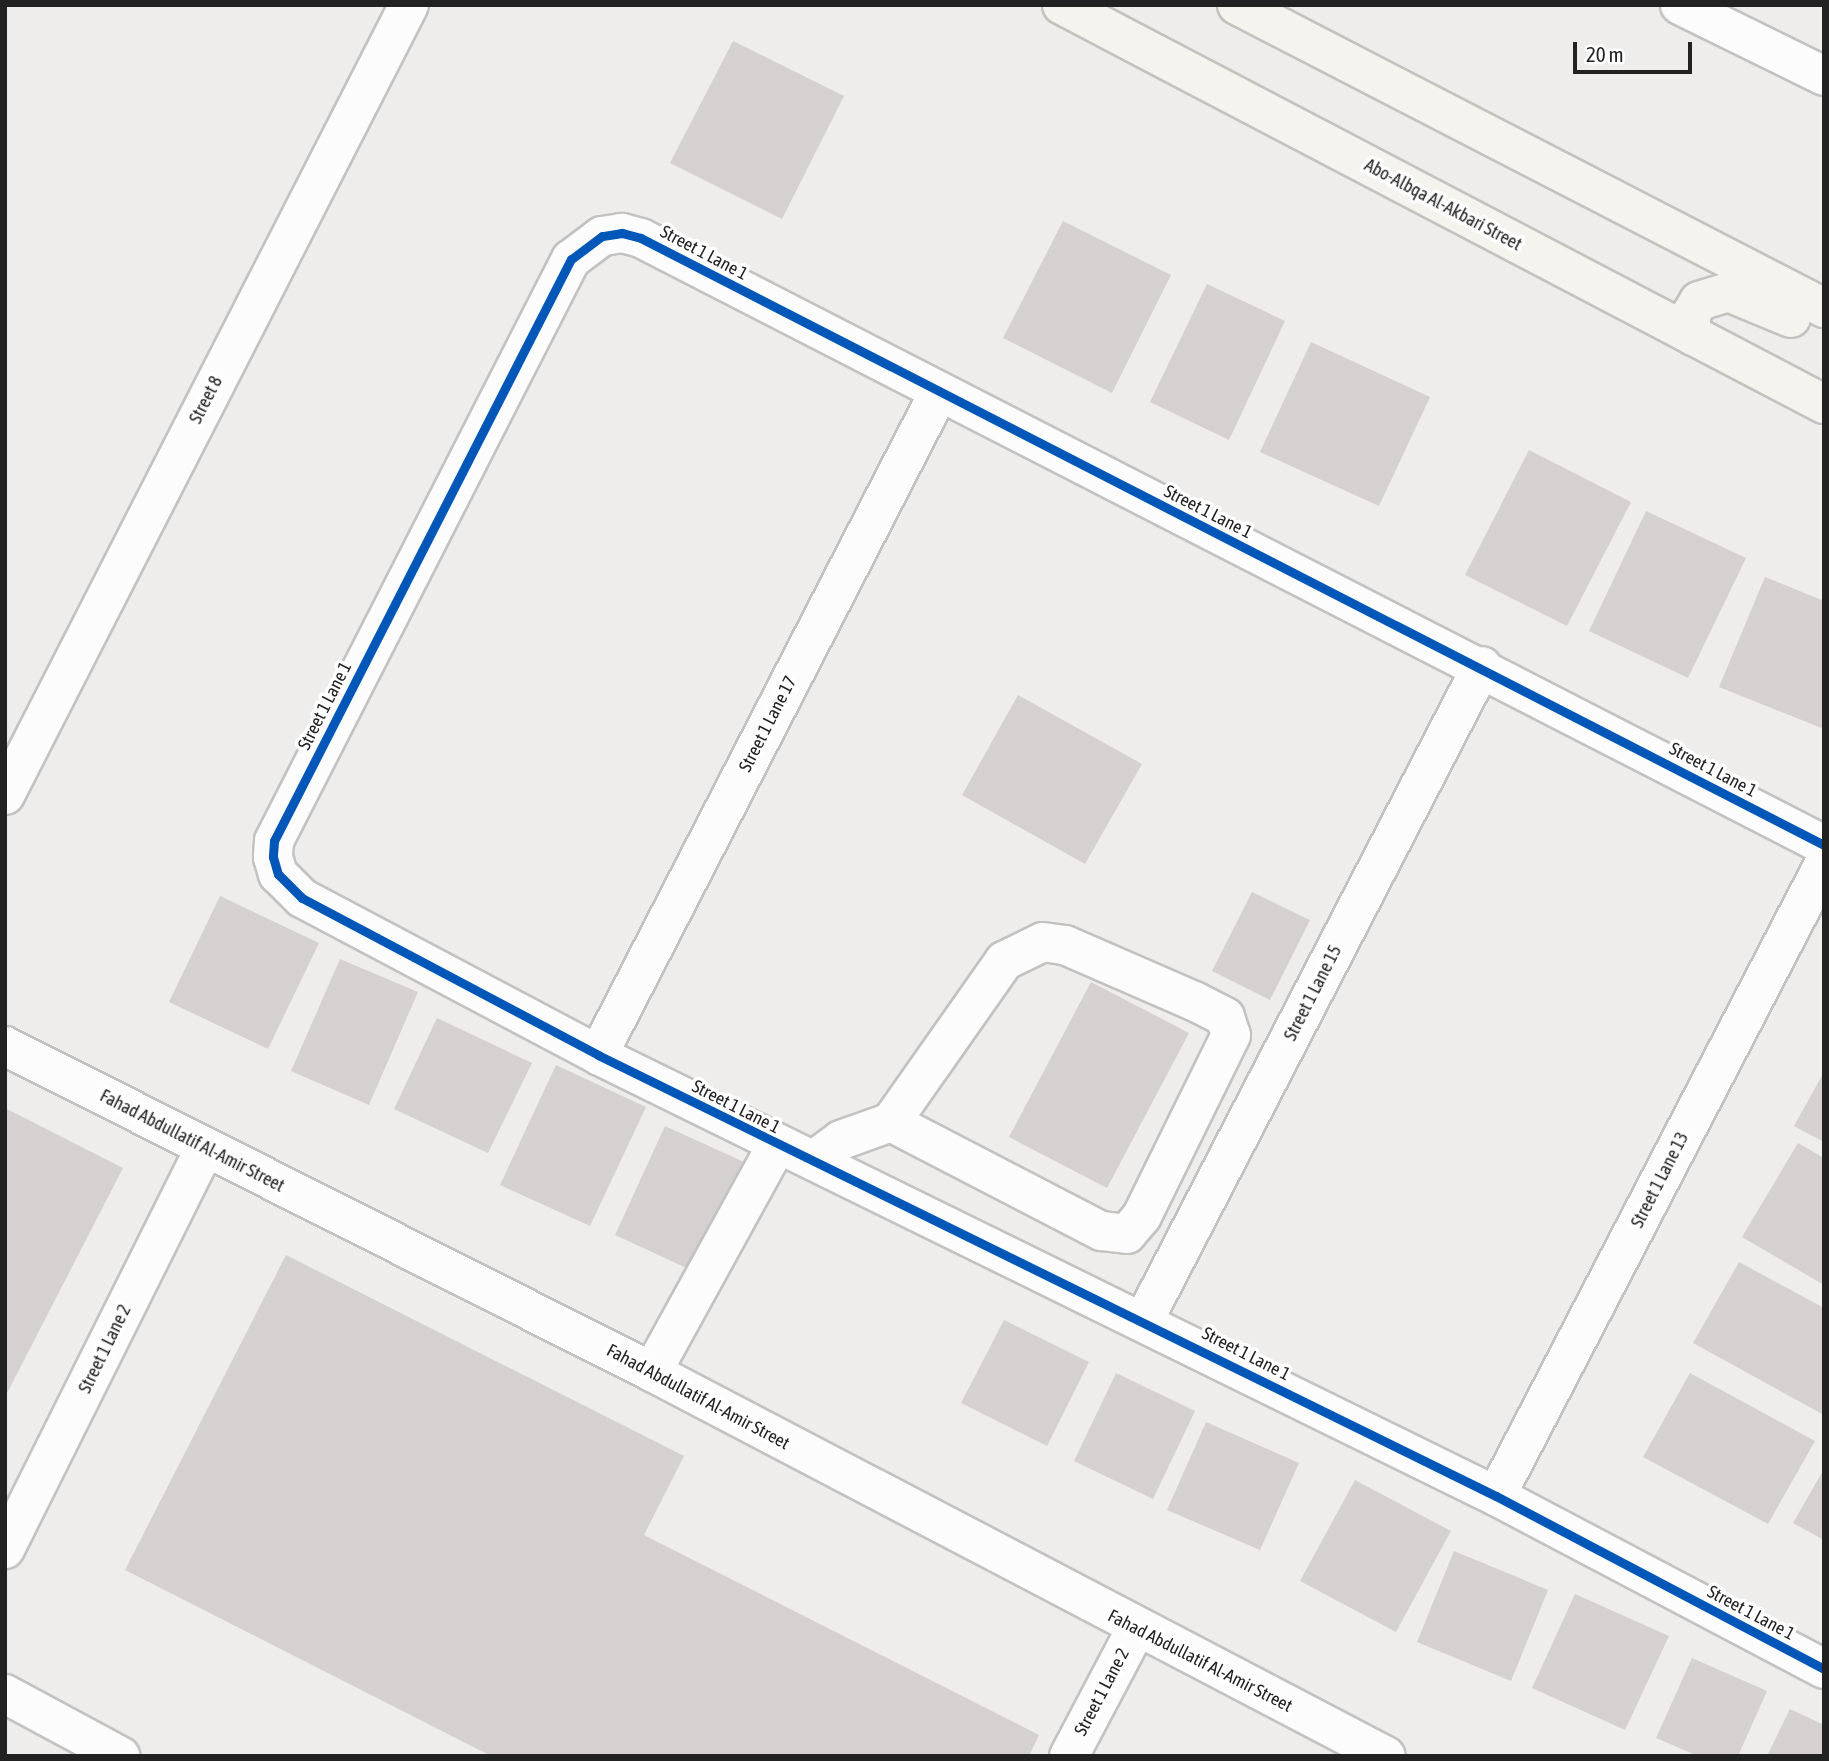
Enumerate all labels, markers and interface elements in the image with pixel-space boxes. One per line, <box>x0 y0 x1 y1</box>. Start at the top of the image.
scale bar <box>1577 28 1696 72</box>
text: 20 m <box>1586 42 1624 66</box>
street label: Abo-Albqa Al-Akbari Street <box>1361 154 1525 256</box>
street label: Street 1 Lane 1 <box>657 221 751 285</box>
street label: Street 8 <box>185 373 227 427</box>
street label: Street 1 Lane 1 <box>1160 481 1256 543</box>
street label: Street 1 Lane 1 <box>294 658 356 754</box>
street label: Street 1 Lane 17 <box>735 673 801 775</box>
street label: Street 1 Lane 1 <box>1666 738 1760 802</box>
street label: Street 1 Lane 15 <box>1280 942 1346 1044</box>
street label: Street 1 Lane 1 <box>688 1076 784 1138</box>
street label: Fahad Abdullatif Al-Amir Street <box>96 1085 288 1197</box>
street label: Street 1 Lane 13 <box>1627 1129 1693 1231</box>
street label: Street 1 Lane 2 <box>74 1301 136 1397</box>
street label: Street 1 Lane 1 <box>1198 1323 1294 1385</box>
street label: Fahad Abdullatif Al-Amir Street <box>603 1340 793 1454</box>
street label: Street 1 Lane 1 <box>1704 1581 1798 1645</box>
street label: Fahad Abdullatif Al-Amir Street <box>1104 1605 1296 1717</box>
street label: Street 1 Lane 2 <box>1070 1645 1134 1739</box>

